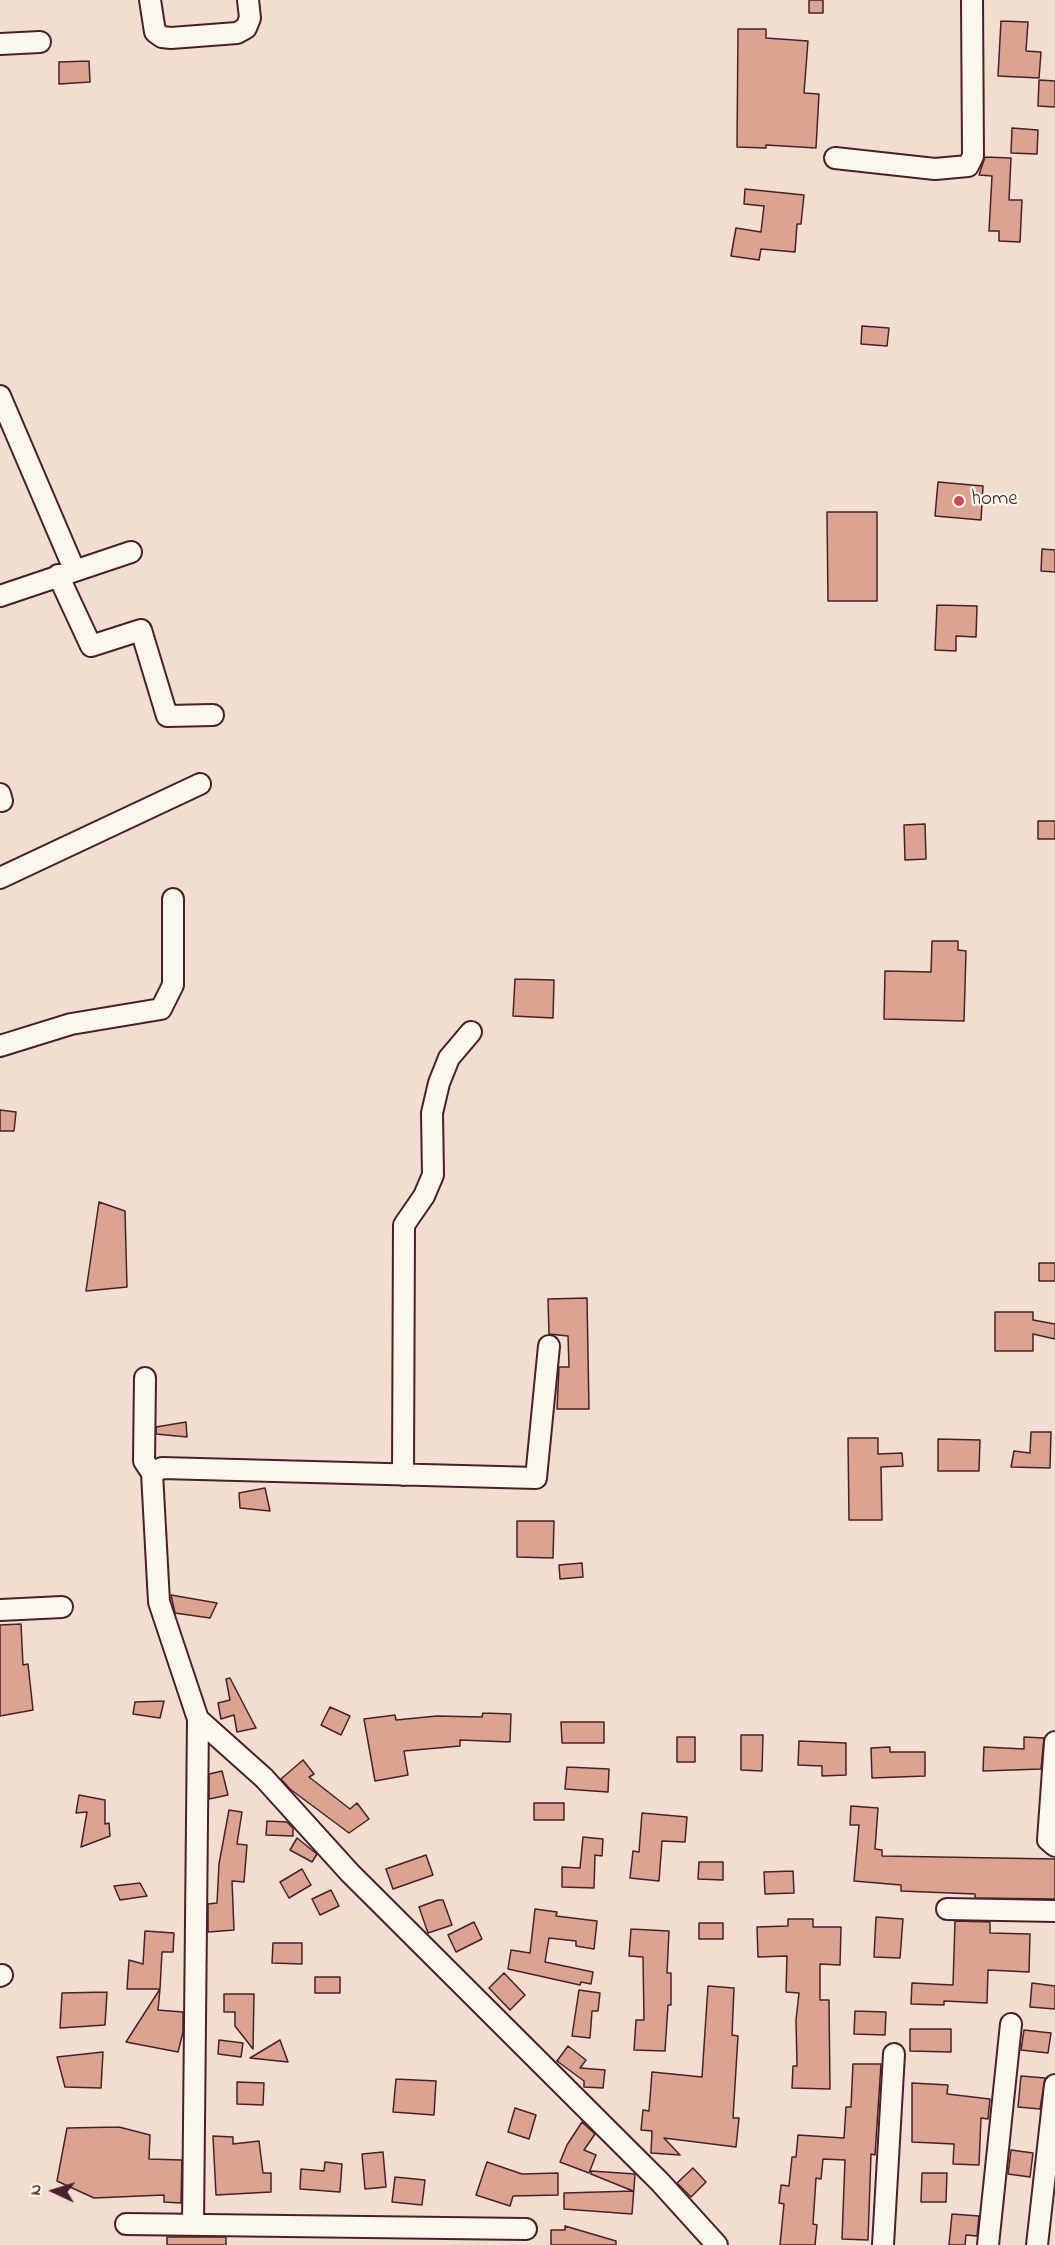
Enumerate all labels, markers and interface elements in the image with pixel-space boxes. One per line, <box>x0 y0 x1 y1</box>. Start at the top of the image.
place label: home <box>971 488 1018 514</box>
marker: home <box>952 494 966 508</box>
north arrow <box>24 2161 84 2221</box>
text: N <box>24 2184 48 2196</box>

